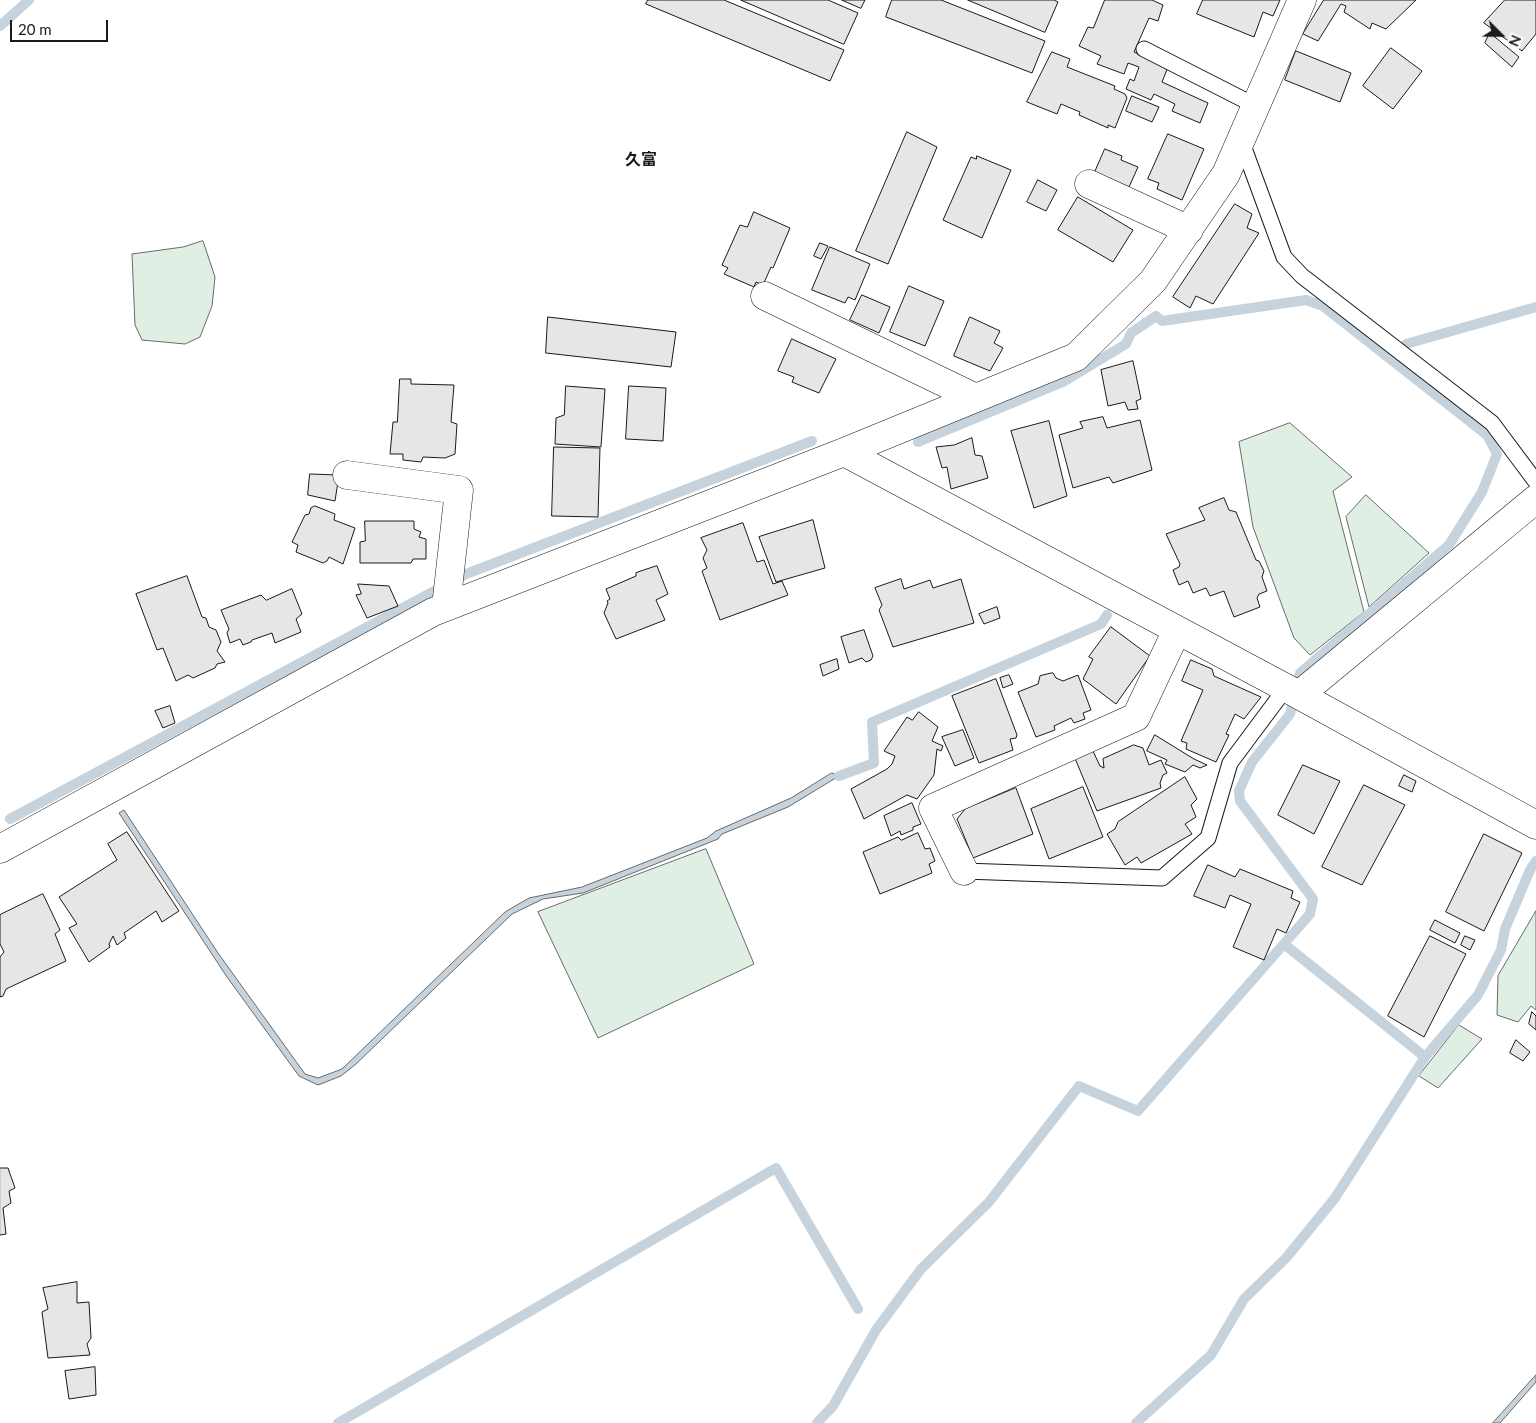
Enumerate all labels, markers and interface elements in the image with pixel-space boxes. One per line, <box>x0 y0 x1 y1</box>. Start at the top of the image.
scale bar <box>12 10 110 42</box>
north arrow <box>1476 10 1526 60</box>
text: 20 m <box>18 20 52 38</box>
text: N <box>1505 33 1525 49</box>
district label: 久富 <box>625 150 657 170</box>

